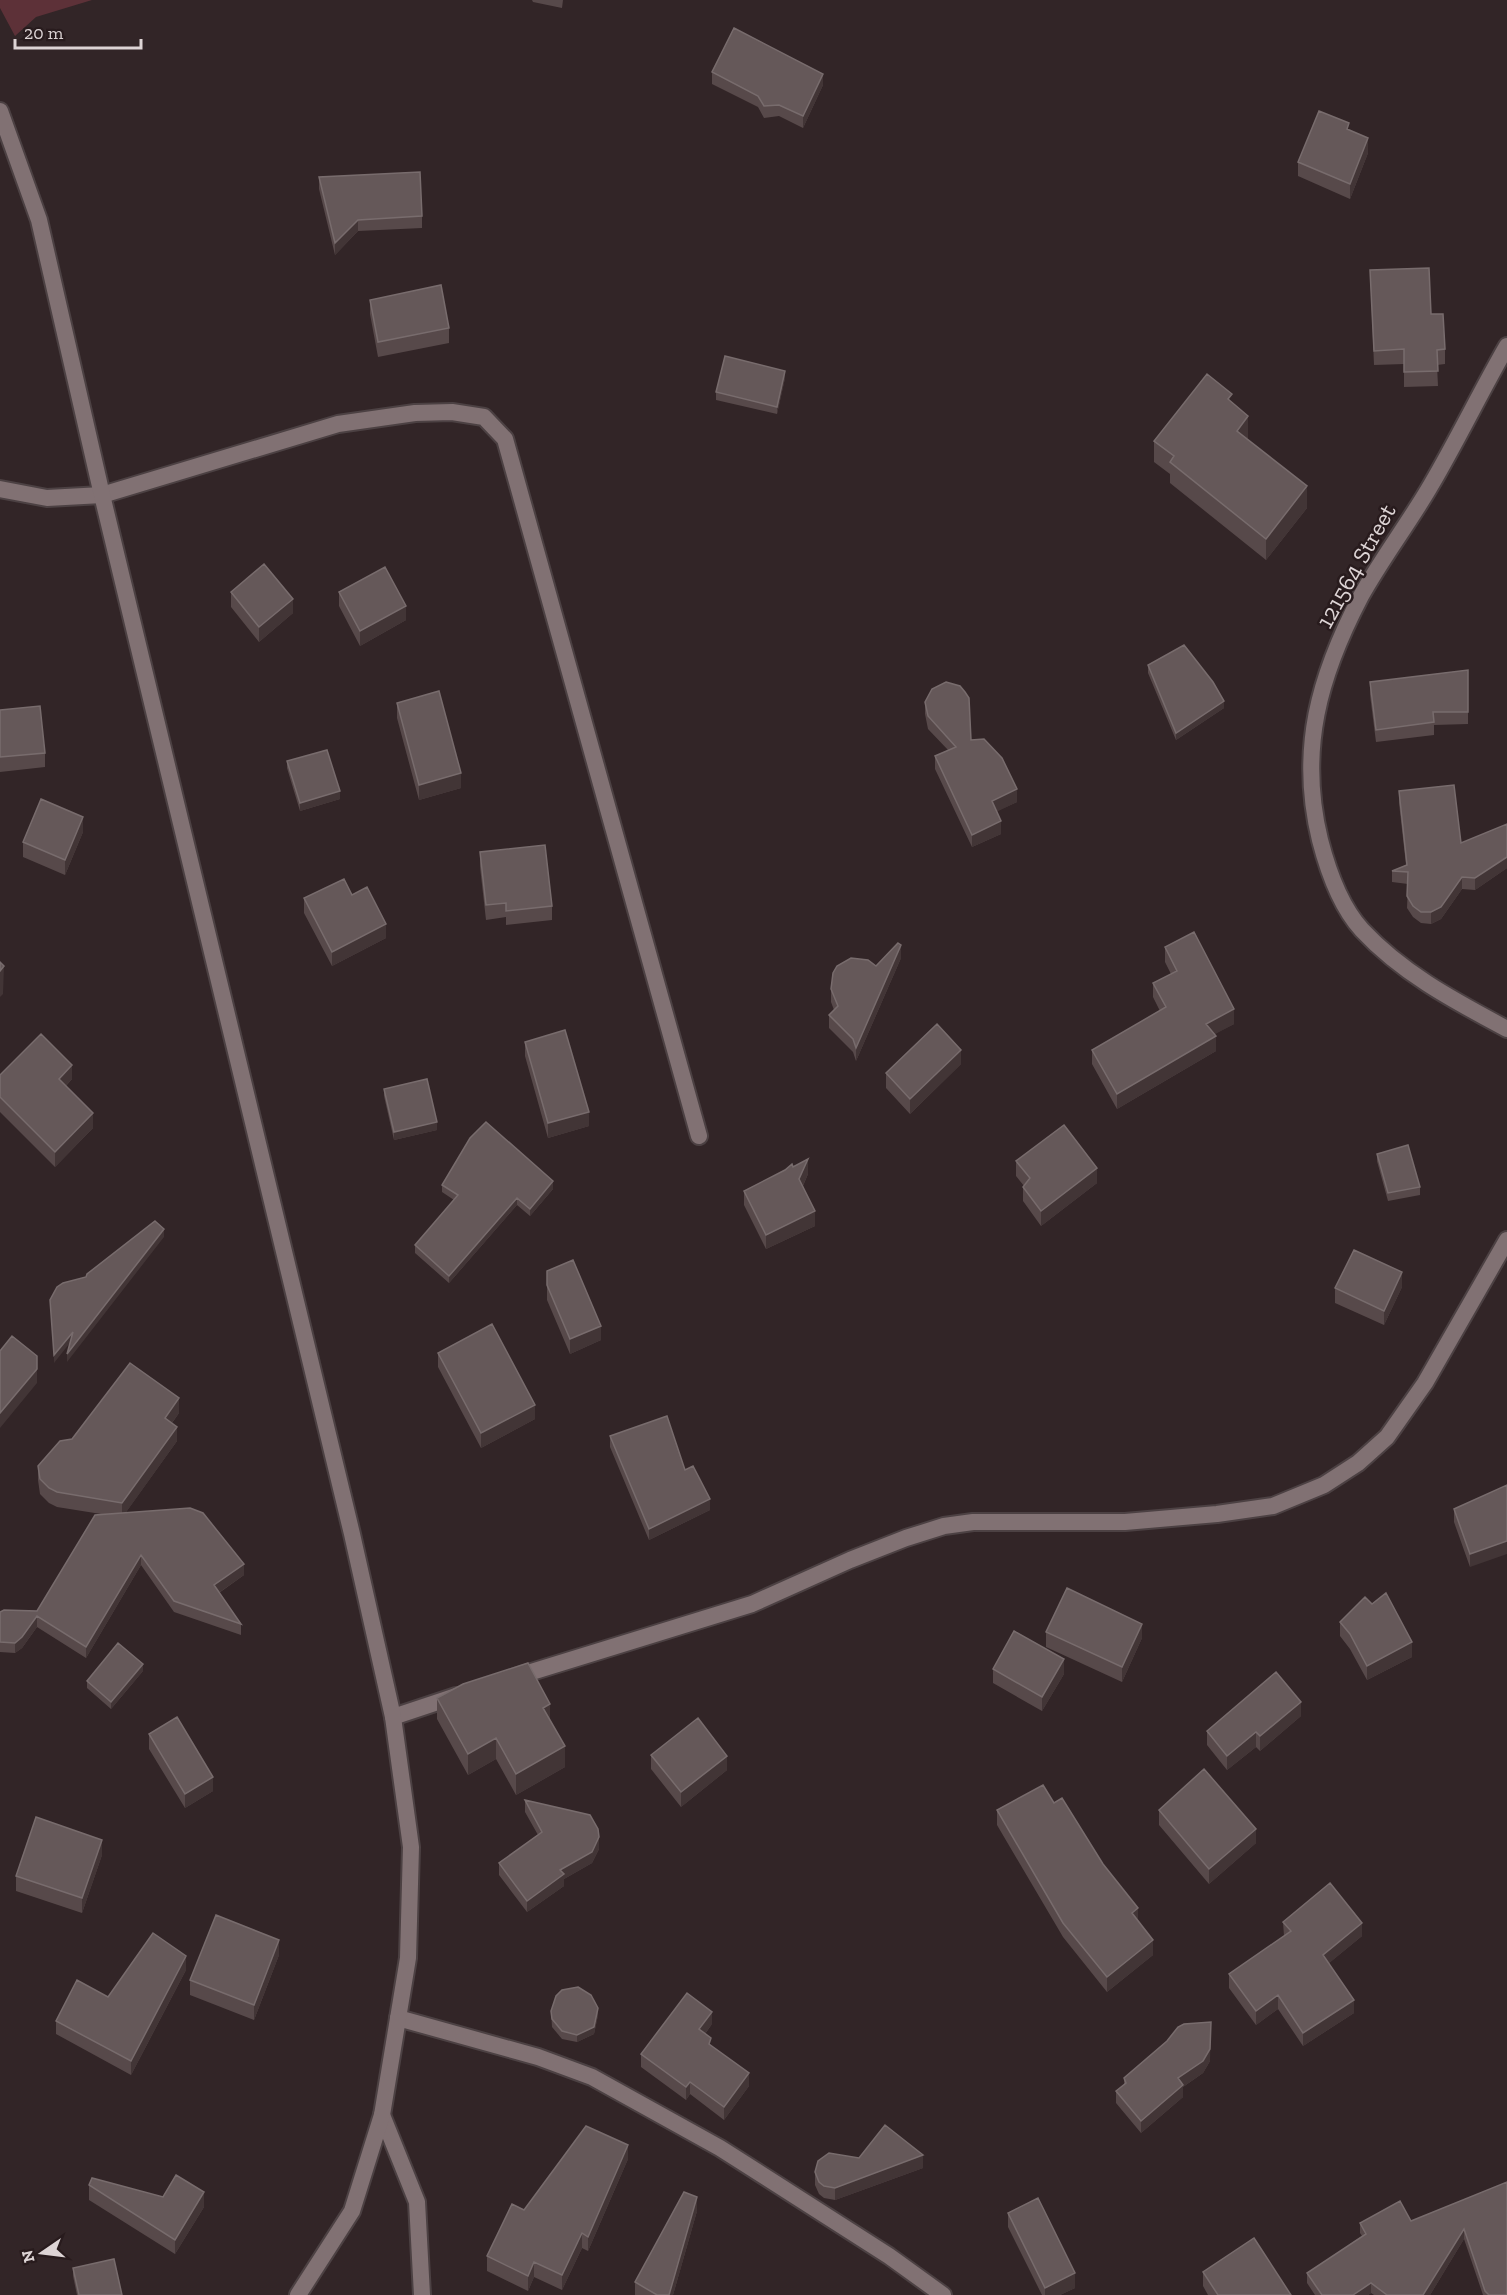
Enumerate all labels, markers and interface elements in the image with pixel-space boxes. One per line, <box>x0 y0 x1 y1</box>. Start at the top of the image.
scale bar <box>15 12 141 50</box>
text: 20 m <box>24 22 64 44</box>
street label: 121564 Street <box>1310 499 1402 633</box>
north arrow <box>12 2223 72 2283</box>
text: N <box>17 2248 39 2265</box>

